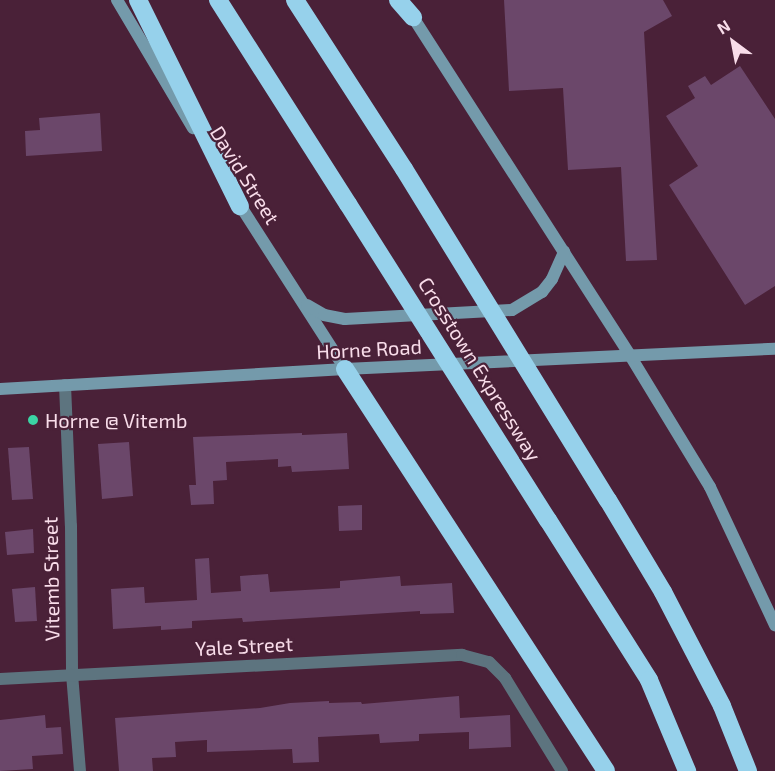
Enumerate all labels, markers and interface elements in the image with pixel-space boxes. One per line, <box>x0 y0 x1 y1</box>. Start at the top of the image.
north arrow <box>703 12 763 72</box>
text: N <box>713 15 733 37</box>
street label: David Street <box>205 121 285 229</box>
street label: Crosstown Expressway <box>414 273 546 465</box>
street label: Horne Road <box>316 334 422 364</box>
place label: Horne @ Vitemb <box>45 408 188 432</box>
marker: Horne @ Vitemb <box>26 413 40 427</box>
street label: Vitemb Street <box>38 517 64 641</box>
street label: Yale Street <box>194 631 294 661</box>

